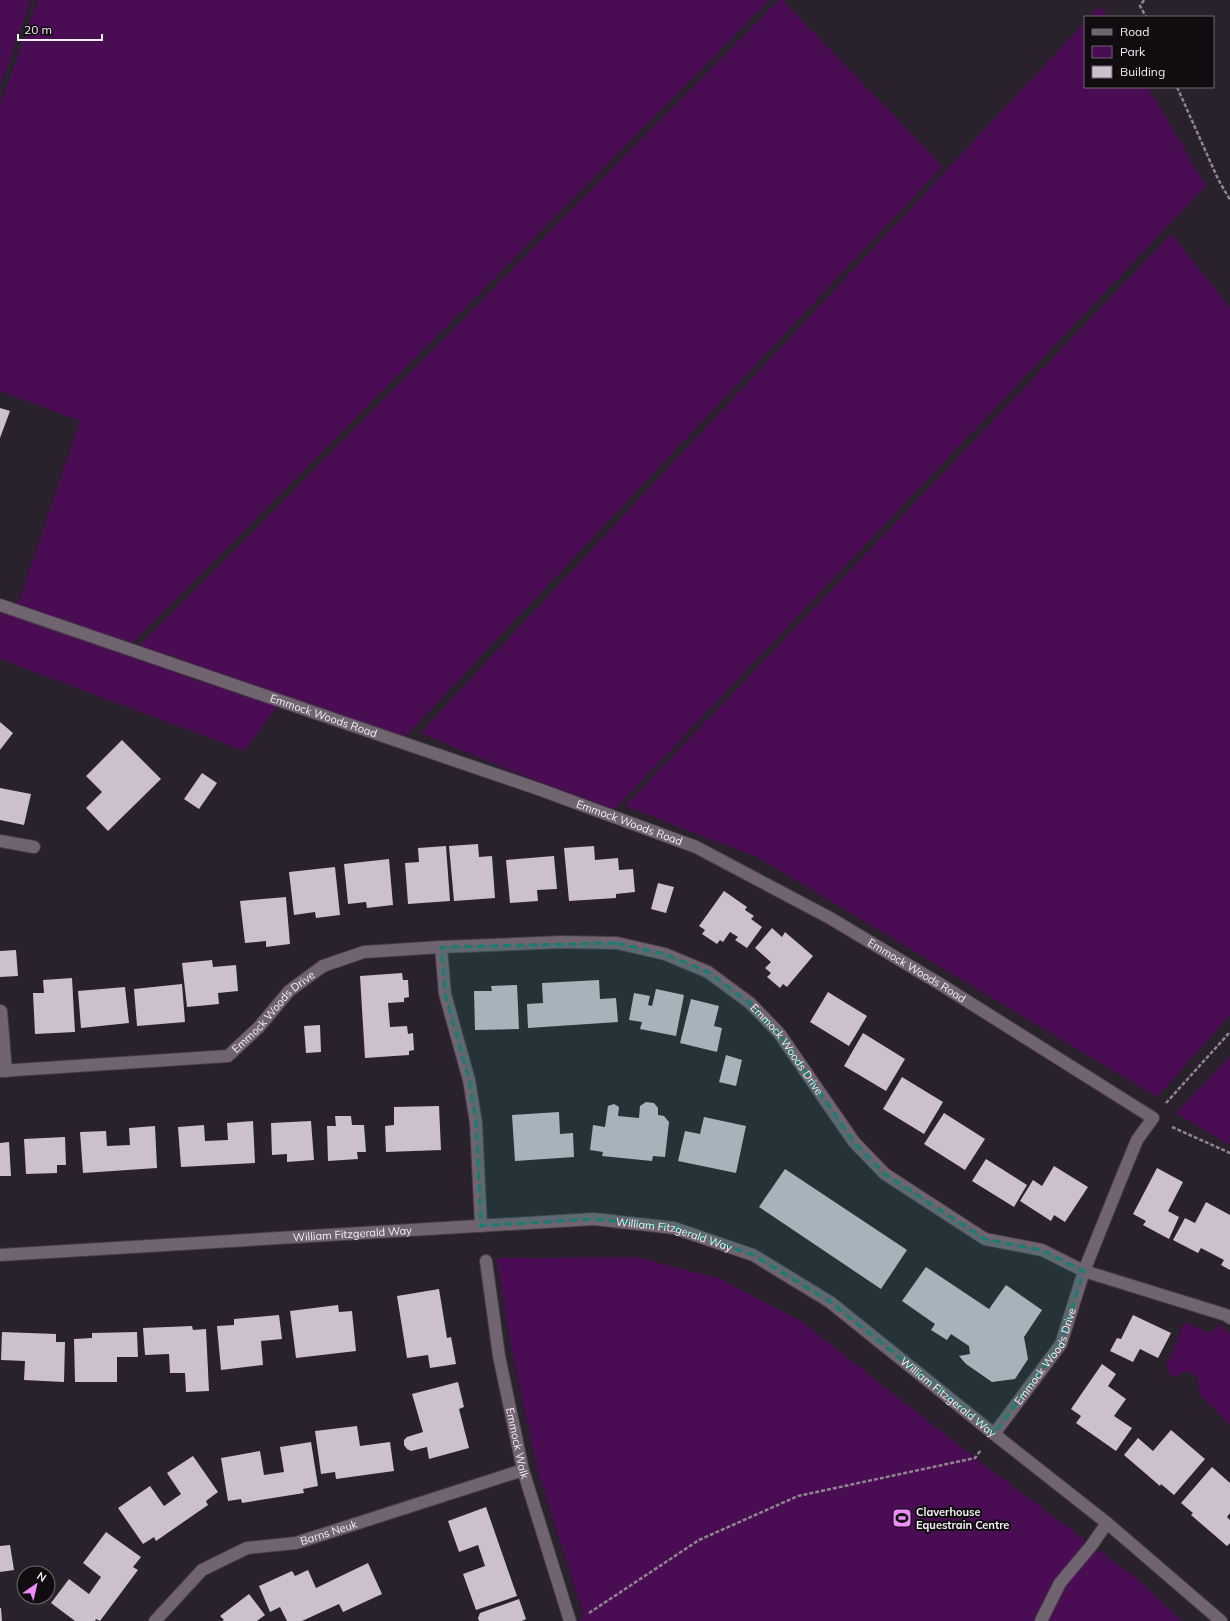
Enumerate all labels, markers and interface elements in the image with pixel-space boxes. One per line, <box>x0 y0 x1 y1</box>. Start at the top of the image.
scale bar <box>18 16 102 42</box>
legend <box>1084 16 1214 88</box>
text: 20 m <box>24 22 52 37</box>
text: Road <box>1120 24 1149 39</box>
text: Park <box>1120 44 1146 59</box>
text: Building <box>1120 64 1165 79</box>
street label: Emmock Woods Road <box>268 691 379 740</box>
street label: Emmock Woods Road <box>574 797 685 848</box>
street label: Emmock Woods Road <box>865 935 969 1006</box>
street label: Emmock Woods Drive <box>229 968 317 1056</box>
street label: Emmock Woods Drive <box>747 1001 826 1098</box>
street label: William Fitzgerald Way <box>615 1215 734 1254</box>
street label: William Fitzgerald Way <box>292 1223 413 1244</box>
street label: Emmock Woods Drive <box>1011 1306 1079 1408</box>
street label: William Fitzgerald Way <box>897 1354 999 1440</box>
street label: Emmock Walk <box>503 1406 532 1481</box>
place label: Claverhouse Equestrain Centre <box>916 1505 1009 1532</box>
sports icon: Claverhouse Equestrain Centre <box>891 1507 913 1529</box>
street label: Barns Neuk <box>298 1517 359 1548</box>
north arrow <box>16 1565 56 1605</box>
text: N <box>34 1569 49 1585</box>

